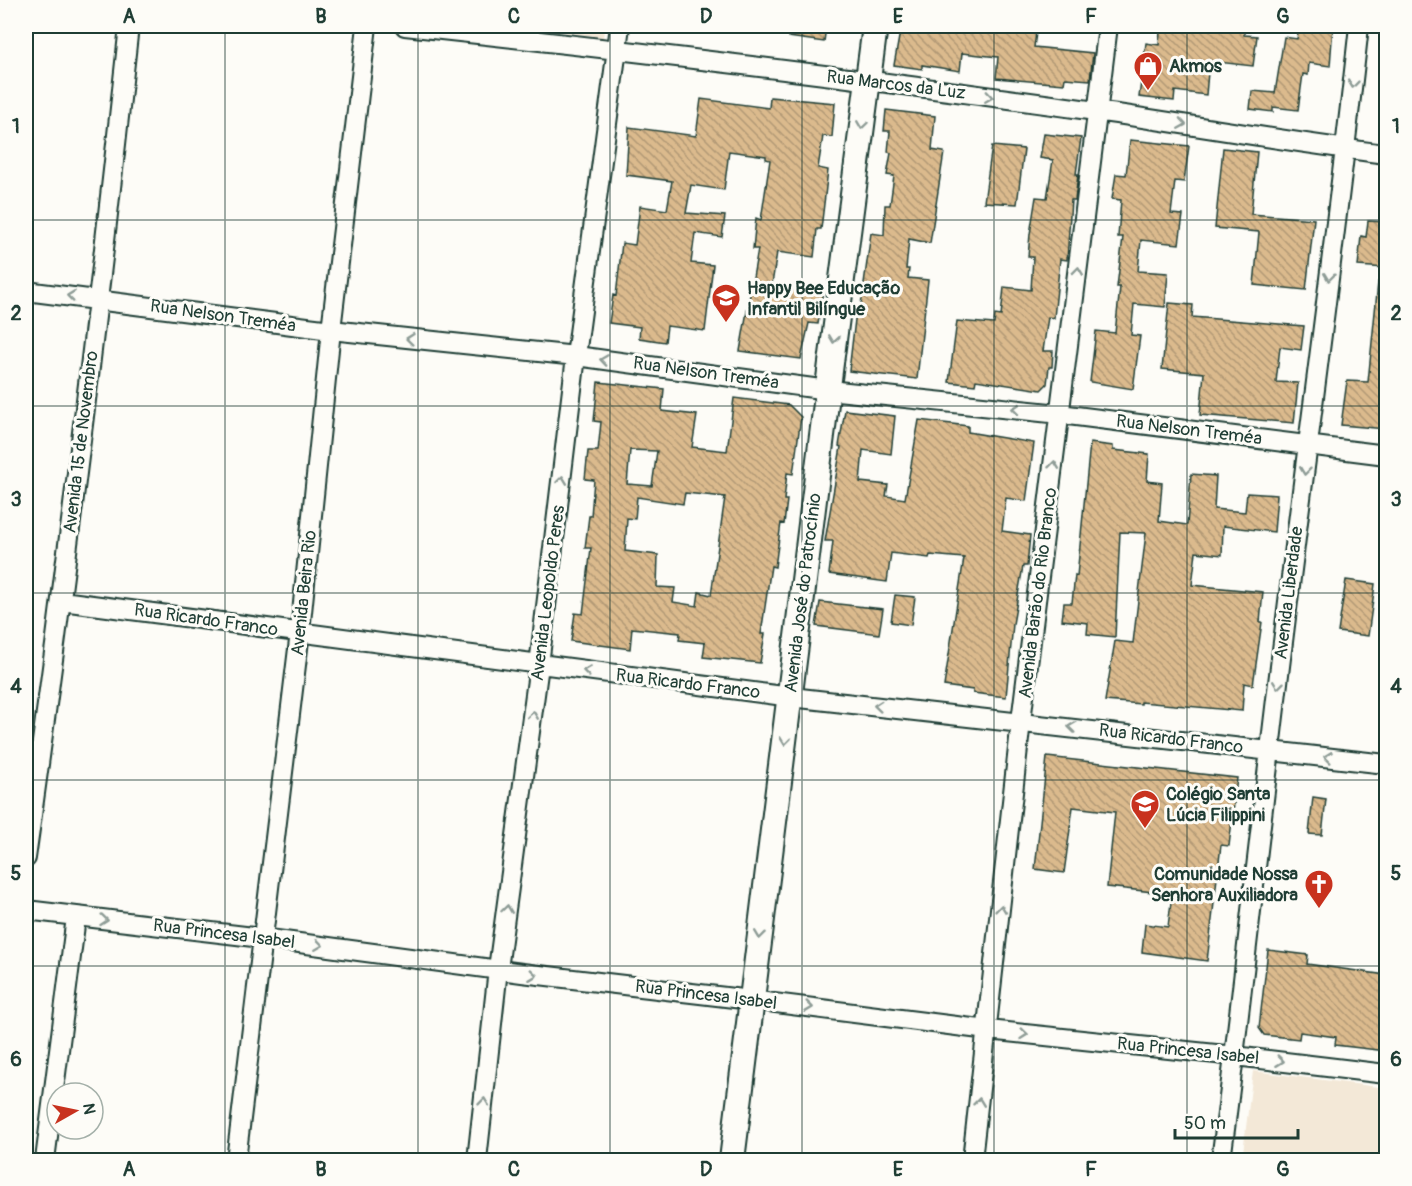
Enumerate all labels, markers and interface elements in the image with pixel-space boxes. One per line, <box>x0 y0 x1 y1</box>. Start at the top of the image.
text: A <box>123 4 136 29</box>
text: B <box>315 4 327 29</box>
text: C <box>508 4 520 29</box>
text: D <box>700 4 713 29</box>
text: E <box>893 4 904 29</box>
text: F <box>1085 4 1097 29</box>
text: G <box>1276 4 1290 29</box>
shop icon: Akmos <box>1132 50 1164 92</box>
place label: Akmos <box>1169 55 1223 78</box>
street label: Rua Marcos da Luz <box>825 65 967 105</box>
one-way arrow <box>1347 79 1360 88</box>
one-way arrow <box>984 90 993 103</box>
text: 1 <box>12 114 20 139</box>
text: 1 <box>1392 114 1400 139</box>
one-way arrow <box>1177 118 1186 130</box>
one-way arrow <box>857 121 869 130</box>
one-way arrow <box>1071 267 1084 276</box>
one-way arrow <box>1324 273 1336 282</box>
place label: Happy Bee Educação Infantil Bilíngue <box>747 277 901 321</box>
school or university icon: Happy Bee Educação Infantil Bilíngue <box>710 282 742 324</box>
one-way arrow <box>66 290 75 303</box>
street label: Rua Nelson Treméa <box>149 294 297 338</box>
text: 2 <box>10 301 22 326</box>
text: 2 <box>1390 301 1402 326</box>
one-way arrow <box>406 333 415 346</box>
one-way arrow <box>828 335 841 344</box>
street label: Avenida 15 de Novembro <box>58 349 104 534</box>
street label: Rua Nelson Treméa <box>632 351 780 395</box>
one-way arrow <box>599 354 609 366</box>
one-way arrow <box>1011 403 1020 416</box>
street label: Rua Nelson Treméa <box>1115 410 1263 450</box>
one-way arrow <box>1047 460 1060 469</box>
one-way arrow <box>1299 466 1311 475</box>
one-way arrow <box>555 476 567 485</box>
street label: Avenida Barão do Rio Branco <box>1014 486 1062 700</box>
text: 3 <box>10 487 22 512</box>
text: 3 <box>1390 487 1402 512</box>
street label: Avenida José do Patrocínio <box>779 492 827 694</box>
street label: Avenida Leopoldo Peres <box>526 504 570 682</box>
street label: Avenida Liberdade <box>1269 525 1309 661</box>
street label: Avenida Beira Rio <box>286 529 322 657</box>
street label: Rua Ricardo Franco <box>133 599 280 642</box>
street label: Rua Ricardo Franco <box>615 664 762 704</box>
one-way arrow <box>582 665 591 678</box>
text: 4 <box>10 674 22 699</box>
text: 4 <box>1390 674 1402 699</box>
one-way arrow <box>1272 680 1284 690</box>
one-way arrow <box>874 700 883 713</box>
one-way arrow <box>526 711 538 720</box>
street label: Rua Ricardo Franco <box>1098 719 1245 759</box>
one-way arrow <box>1068 722 1077 734</box>
one-way arrow <box>779 737 791 746</box>
one-way arrow <box>1324 752 1333 764</box>
place label: Colégio Santa Lúcia Filippini <box>1166 783 1271 827</box>
school or university icon: Colégio Santa Lúcia Filippini <box>1129 788 1161 830</box>
text: 5 <box>11 861 22 886</box>
text: 5 <box>1391 861 1402 886</box>
place label: Comunidade Nossa Senhora Auxiliadora <box>1151 863 1299 907</box>
church icon: Comunidade Nossa Senhora Auxiliadora <box>1303 868 1335 910</box>
one-way arrow <box>500 904 512 913</box>
one-way arrow <box>994 904 1007 913</box>
one-way arrow <box>100 913 109 926</box>
street label: Rua Princesa Isabel <box>152 914 296 954</box>
one-way arrow <box>754 930 766 939</box>
one-way arrow <box>314 939 324 951</box>
one-way arrow <box>528 968 537 981</box>
street label: Rua Princesa Isabel <box>634 975 778 1015</box>
one-way arrow <box>805 1001 814 1013</box>
one-way arrow <box>1019 1027 1028 1040</box>
street label: Rua Princesa Isabel <box>1116 1032 1260 1070</box>
text: 6 <box>10 1047 22 1072</box>
text: 6 <box>1390 1047 1402 1072</box>
one-way arrow <box>1276 1054 1285 1067</box>
north arrow <box>45 1081 105 1141</box>
one-way arrow <box>477 1098 489 1107</box>
one-way arrow <box>972 1098 985 1107</box>
text: N <box>78 1102 100 1116</box>
scale bar <box>1175 1102 1298 1140</box>
text: 50 m <box>1184 1112 1226 1135</box>
text: A <box>123 1157 136 1182</box>
text: B <box>315 1157 327 1182</box>
text: C <box>508 1157 520 1182</box>
text: D <box>700 1157 713 1182</box>
text: E <box>893 1157 904 1182</box>
text: F <box>1085 1157 1097 1182</box>
text: G <box>1276 1157 1290 1182</box>

